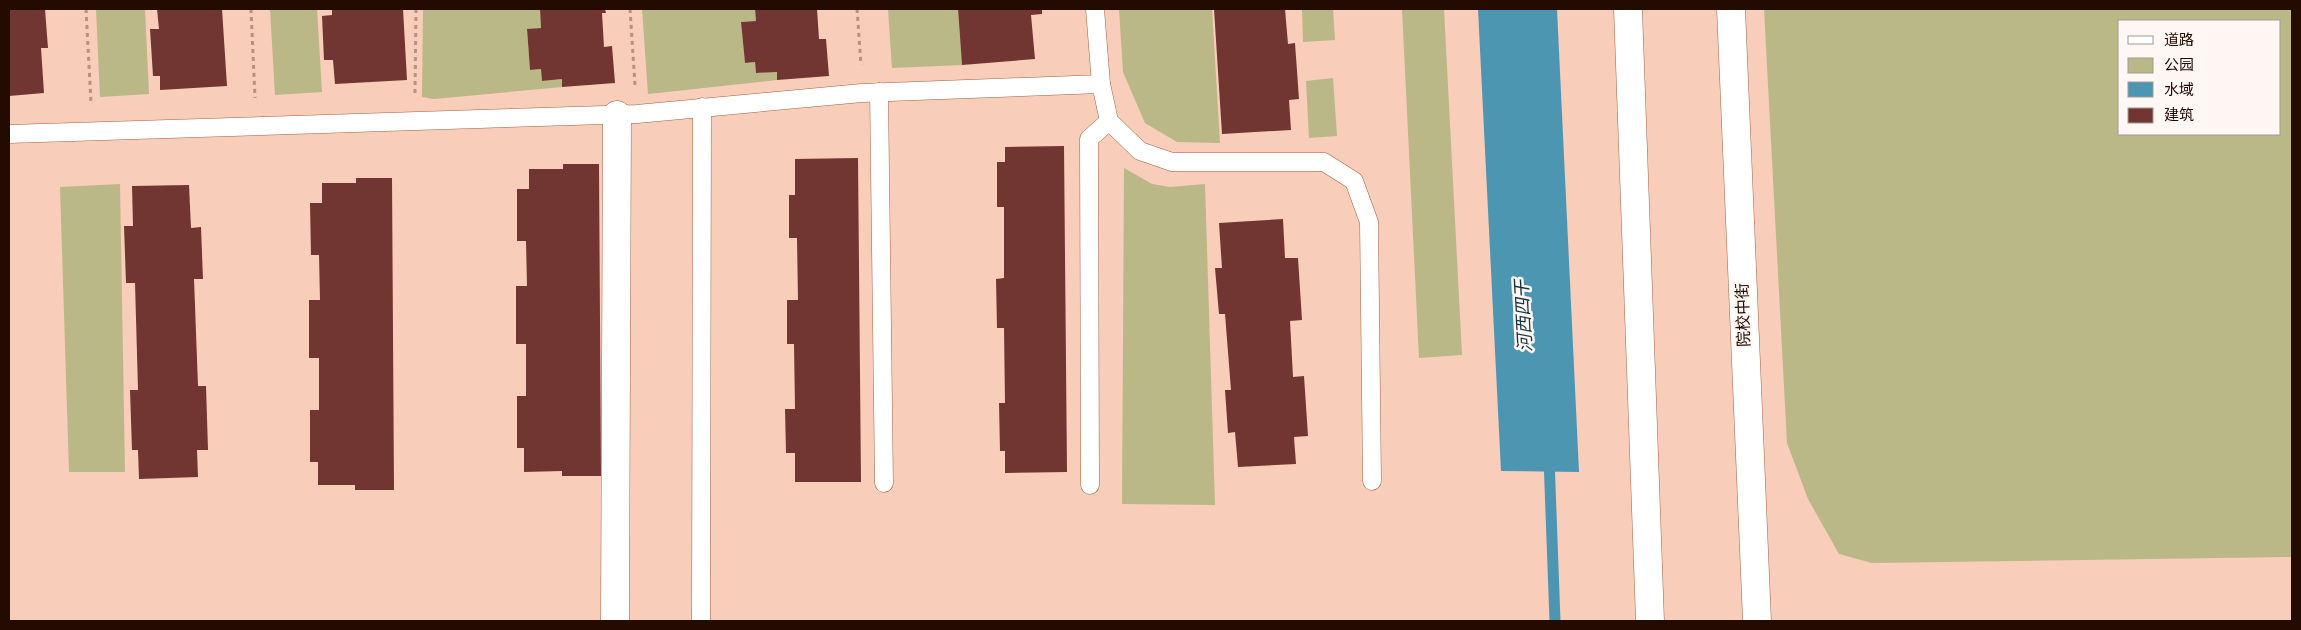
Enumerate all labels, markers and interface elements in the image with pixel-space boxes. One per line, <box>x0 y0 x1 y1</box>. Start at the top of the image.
legend <box>2118 20 2281 135</box>
text: 道路 <box>2164 31 2194 50</box>
text: 公园 <box>2164 56 2194 75</box>
text: 水域 <box>2164 81 2194 100</box>
text: 建筑 <box>2164 106 2194 125</box>
water label: 河西四干 <box>1512 278 1536 353</box>
street label: 院校中街 <box>1733 283 1755 347</box>

